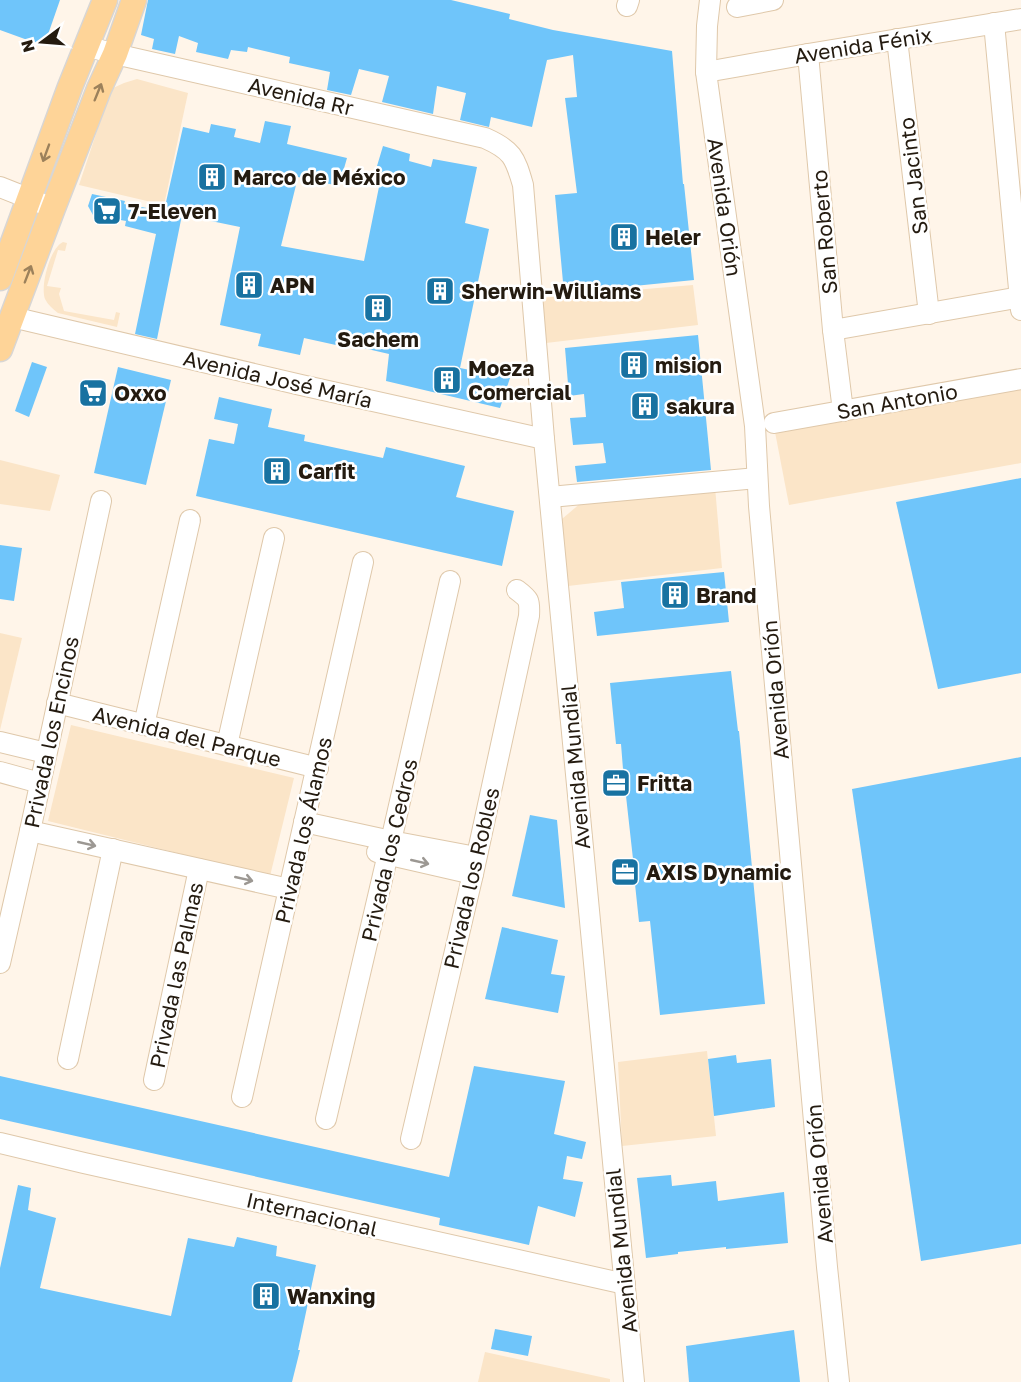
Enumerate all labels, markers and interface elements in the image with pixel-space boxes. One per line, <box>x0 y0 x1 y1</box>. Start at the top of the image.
north arrow <box>12 12 72 72</box>
street label: Avenida Fénix <box>792 21 934 69</box>
text: N <box>16 38 39 55</box>
street label: Avenida Rr <box>246 71 356 121</box>
one-way arrow <box>93 84 104 102</box>
street label: San Jacinto <box>893 116 933 236</box>
street label: Avenida Orión <box>702 136 748 278</box>
one-way arrow <box>40 143 51 161</box>
building icon: Marco de México <box>196 161 228 193</box>
place label: Marco de México <box>233 164 406 190</box>
street label: San Roberto <box>806 169 842 295</box>
supermarket icon: 7-Eleven <box>91 195 123 227</box>
place label: 7-Eleven <box>128 198 217 224</box>
building icon: Heler <box>608 221 640 253</box>
place label: Heler <box>645 224 701 250</box>
one-way arrow <box>23 265 34 284</box>
building icon: APN <box>233 269 265 301</box>
place label: APN <box>270 272 315 298</box>
building icon: Sherwin-Williams <box>424 275 456 307</box>
place label: Sherwin-Williams <box>461 278 642 304</box>
building icon: Sachem <box>362 292 394 324</box>
place label: Sachem <box>337 326 419 352</box>
street label: Avenida José María <box>181 345 375 413</box>
building icon: mision <box>618 349 650 381</box>
place label: mision <box>655 352 722 378</box>
place label: Moeza Comercial <box>468 355 571 405</box>
building icon: Moeza Comercial <box>431 364 463 396</box>
supermarket icon: Oxxo <box>77 377 109 409</box>
street label: San Antonio <box>834 378 960 424</box>
place label: Oxxo <box>114 380 167 406</box>
building icon: sakura <box>629 390 661 422</box>
place label: sakura <box>666 393 735 419</box>
building icon: Carfit <box>261 455 293 487</box>
place label: Carfit <box>298 458 356 484</box>
building icon: Brand <box>659 579 691 611</box>
place label: Brand <box>696 582 757 608</box>
street label: Avenida Orión <box>756 619 794 761</box>
street label: Privada los Encinos <box>18 634 84 830</box>
street label: Avenida Mundial <box>555 683 595 851</box>
street label: Avenida del Parque <box>90 700 284 772</box>
street label: Privada los Álamos <box>269 734 337 926</box>
street label: Privada los Cedros <box>355 756 423 944</box>
office icon: Fritta <box>600 767 632 799</box>
place label: Fritta <box>637 770 692 796</box>
street label: Privada los Robles <box>437 785 505 971</box>
one-way arrow <box>77 838 96 850</box>
one-way arrow <box>410 856 429 868</box>
office icon: AXIS Dynamic <box>609 856 641 888</box>
place label: AXIS Dynamic <box>646 859 792 885</box>
one-way arrow <box>234 873 253 885</box>
street label: Privada las Palmas <box>144 880 208 1070</box>
street label: Avenida Orión <box>800 1103 838 1245</box>
street label: Avenida Mundial <box>599 1167 643 1335</box>
street label: Internacional <box>244 1186 380 1242</box>
building icon: Wanxing <box>250 1280 282 1312</box>
place label: Wanxing <box>287 1283 375 1309</box>

